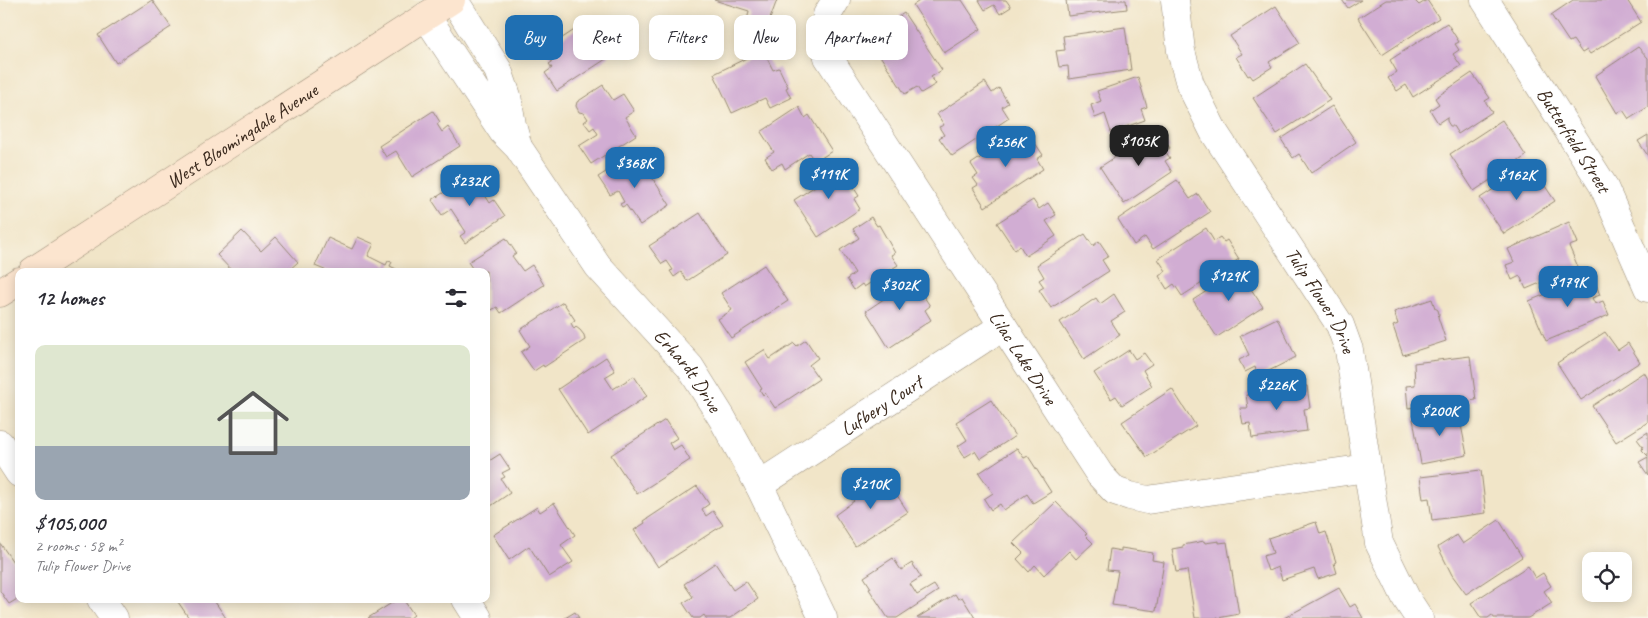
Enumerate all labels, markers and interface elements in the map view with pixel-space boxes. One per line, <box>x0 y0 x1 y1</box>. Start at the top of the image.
chip: Buy <box>505 15 563 60</box>
chip: Rent <box>573 15 639 60</box>
chip: Filters <box>649 15 724 60</box>
chip: New <box>734 15 796 60</box>
chip: Apartment <box>806 15 908 60</box>
street label: West Bloomingdale Avenue <box>162 77 324 194</box>
street label: Butterfield Street <box>1531 83 1618 198</box>
pin: $105K <box>1104 124 1174 167</box>
pin: $256K <box>971 126 1041 168</box>
text: $105K <box>1121 131 1157 151</box>
text: $256K <box>987 132 1025 152</box>
pin: $368K <box>600 146 670 189</box>
text: $368K <box>616 153 654 173</box>
pin: $119K <box>794 158 864 200</box>
pin: $162K <box>1482 158 1552 201</box>
pin: $232K <box>435 164 505 207</box>
text: $119K <box>811 164 847 184</box>
text: $162K <box>1498 165 1536 185</box>
text: $232K <box>452 171 488 191</box>
street label: Tulip Flower Drive <box>1280 243 1362 358</box>
pin: $129K <box>1194 260 1264 302</box>
text: $129K <box>1211 266 1247 286</box>
pin: $179K <box>1533 266 1603 308</box>
pin: $302K <box>865 268 935 311</box>
text: $179K <box>1550 272 1586 292</box>
text: $302K <box>882 275 918 295</box>
icon: filters <box>442 284 470 312</box>
text: 12 homes <box>35 285 104 311</box>
street label: Lilac Lake Drive <box>984 306 1064 411</box>
street label: Erhardt Drive <box>648 324 728 418</box>
street label: Lufbery Court <box>836 368 930 442</box>
pin: $226K <box>1242 368 1312 411</box>
text: $226K <box>1258 375 1296 395</box>
icon: home <box>208 378 298 468</box>
pin: $200K <box>1405 394 1475 437</box>
text: $200K <box>1422 401 1458 421</box>
pin: $210K <box>836 468 906 510</box>
text: $210K <box>853 474 889 494</box>
text: $105,000 <box>35 510 105 536</box>
text: 2 rooms · 58 m² <box>35 536 121 556</box>
map controls <box>1582 552 1632 602</box>
button: locate <box>1582 552 1632 602</box>
text: Tulip Flower Drive <box>35 556 130 576</box>

